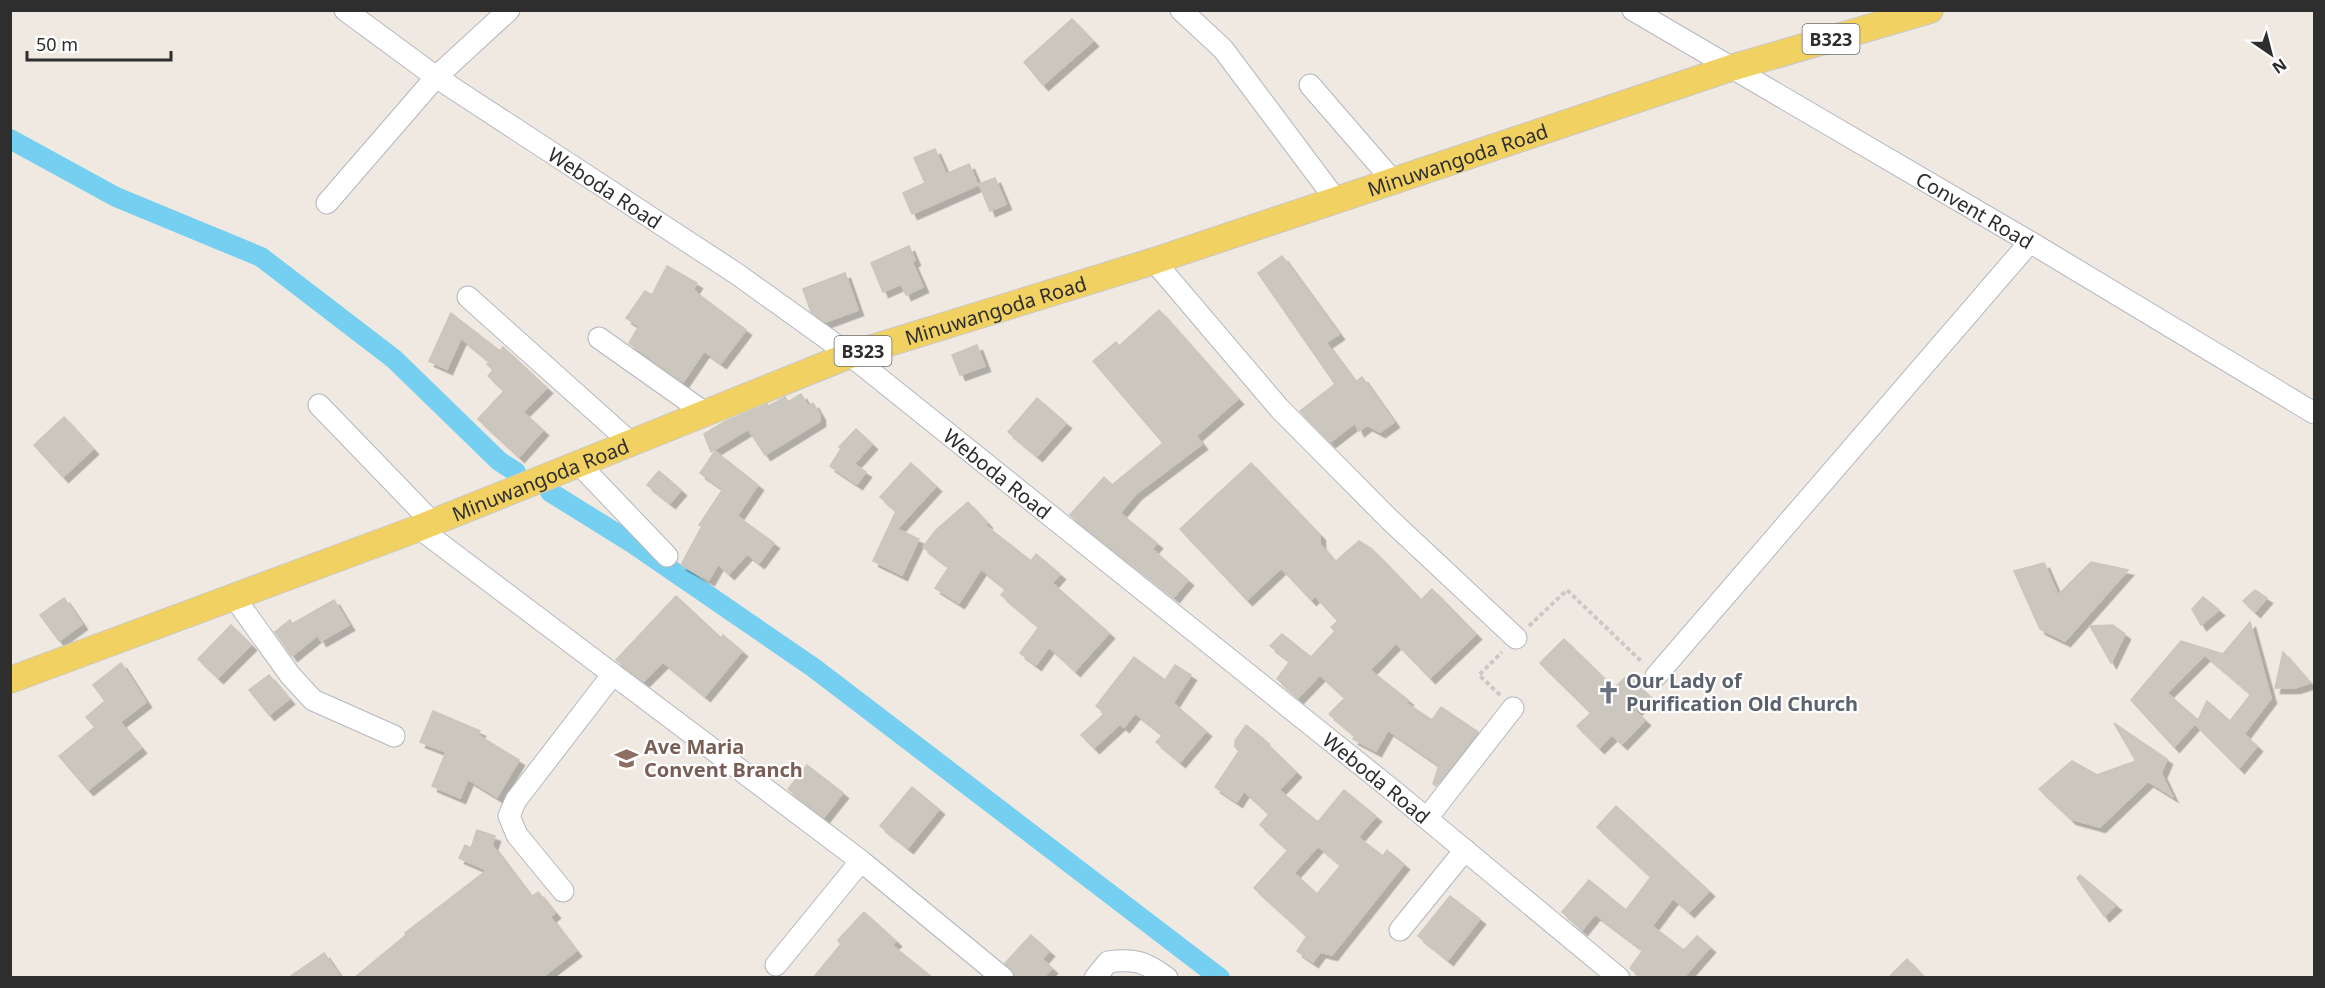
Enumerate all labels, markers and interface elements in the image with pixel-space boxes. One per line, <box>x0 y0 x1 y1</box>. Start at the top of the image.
scale bar <box>27 24 171 62</box>
road number: B323 <box>1802 24 1860 54</box>
north arrow <box>2241 24 2301 84</box>
text: 50 m <box>36 32 78 56</box>
text: N <box>2268 54 2291 79</box>
street label: Minuwangoda Road <box>1364 117 1551 202</box>
street label: Weboda Road <box>543 141 667 235</box>
street label: Convent Road <box>1911 165 2038 255</box>
street label: Minuwangoda Road <box>901 269 1090 351</box>
road number: B323 <box>834 336 892 366</box>
street label: Weboda Road <box>938 422 1057 525</box>
street label: Minuwangoda Road <box>448 432 633 527</box>
place label: Our Lady of Purification Old Church <box>1626 667 1858 717</box>
church icon: Our Lady of Purification Old Church <box>1595 679 1621 705</box>
street label: Weboda Road <box>1317 726 1436 829</box>
place label: Ave Maria Convent Branch <box>644 733 803 783</box>
school or university icon: Ave Maria Convent Branch <box>613 745 639 771</box>

